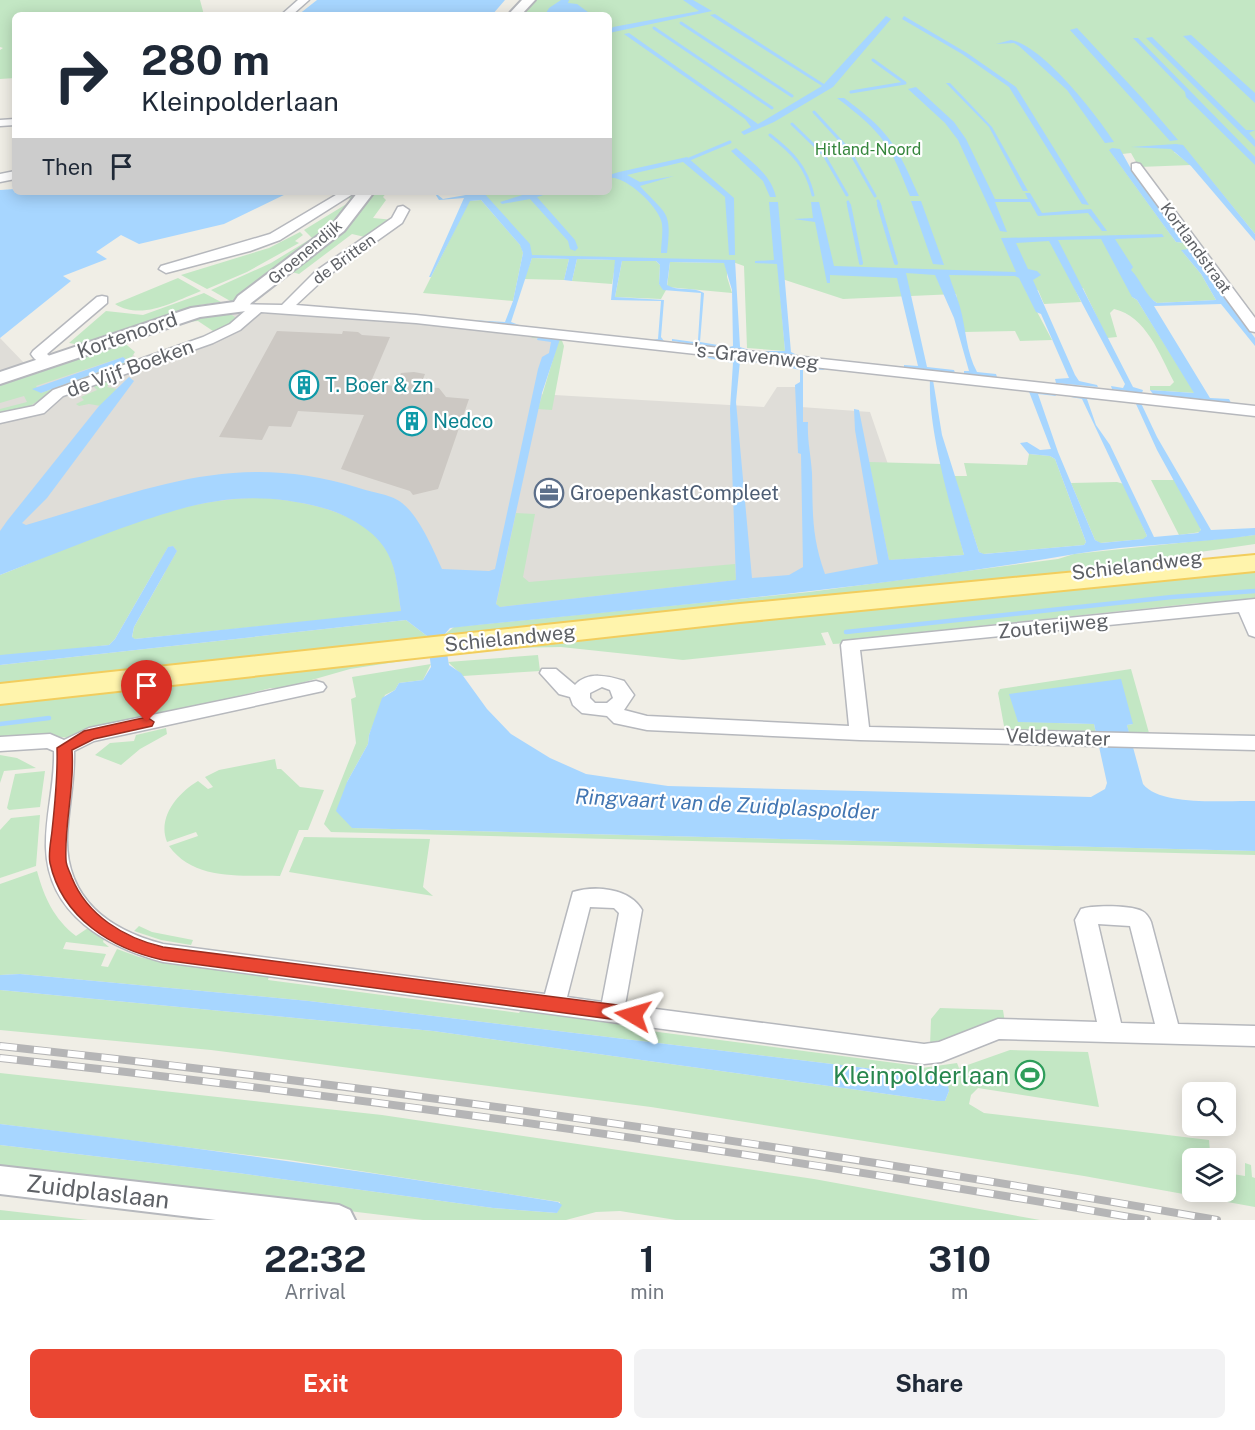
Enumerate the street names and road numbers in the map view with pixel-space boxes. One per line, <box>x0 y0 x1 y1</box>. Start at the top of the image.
street label: Kortlandstraat <box>1157 199 1235 297</box>
street label: Groenendijk <box>264 216 346 288</box>
street label: de Britten <box>309 230 379 288</box>
street label: Kortenoord <box>74 307 180 363</box>
street label: de Vijf Boeken <box>63 334 197 402</box>
street label: 's-Gravenweg <box>692 337 820 375</box>
street label: Schielandweg <box>1070 545 1204 585</box>
street label: Zouterijweg <box>996 608 1110 644</box>
street label: Schielandweg <box>443 619 577 657</box>
street label: Veldewater <box>1005 723 1111 751</box>
street label: Zuidplaslaan <box>25 1168 171 1214</box>

